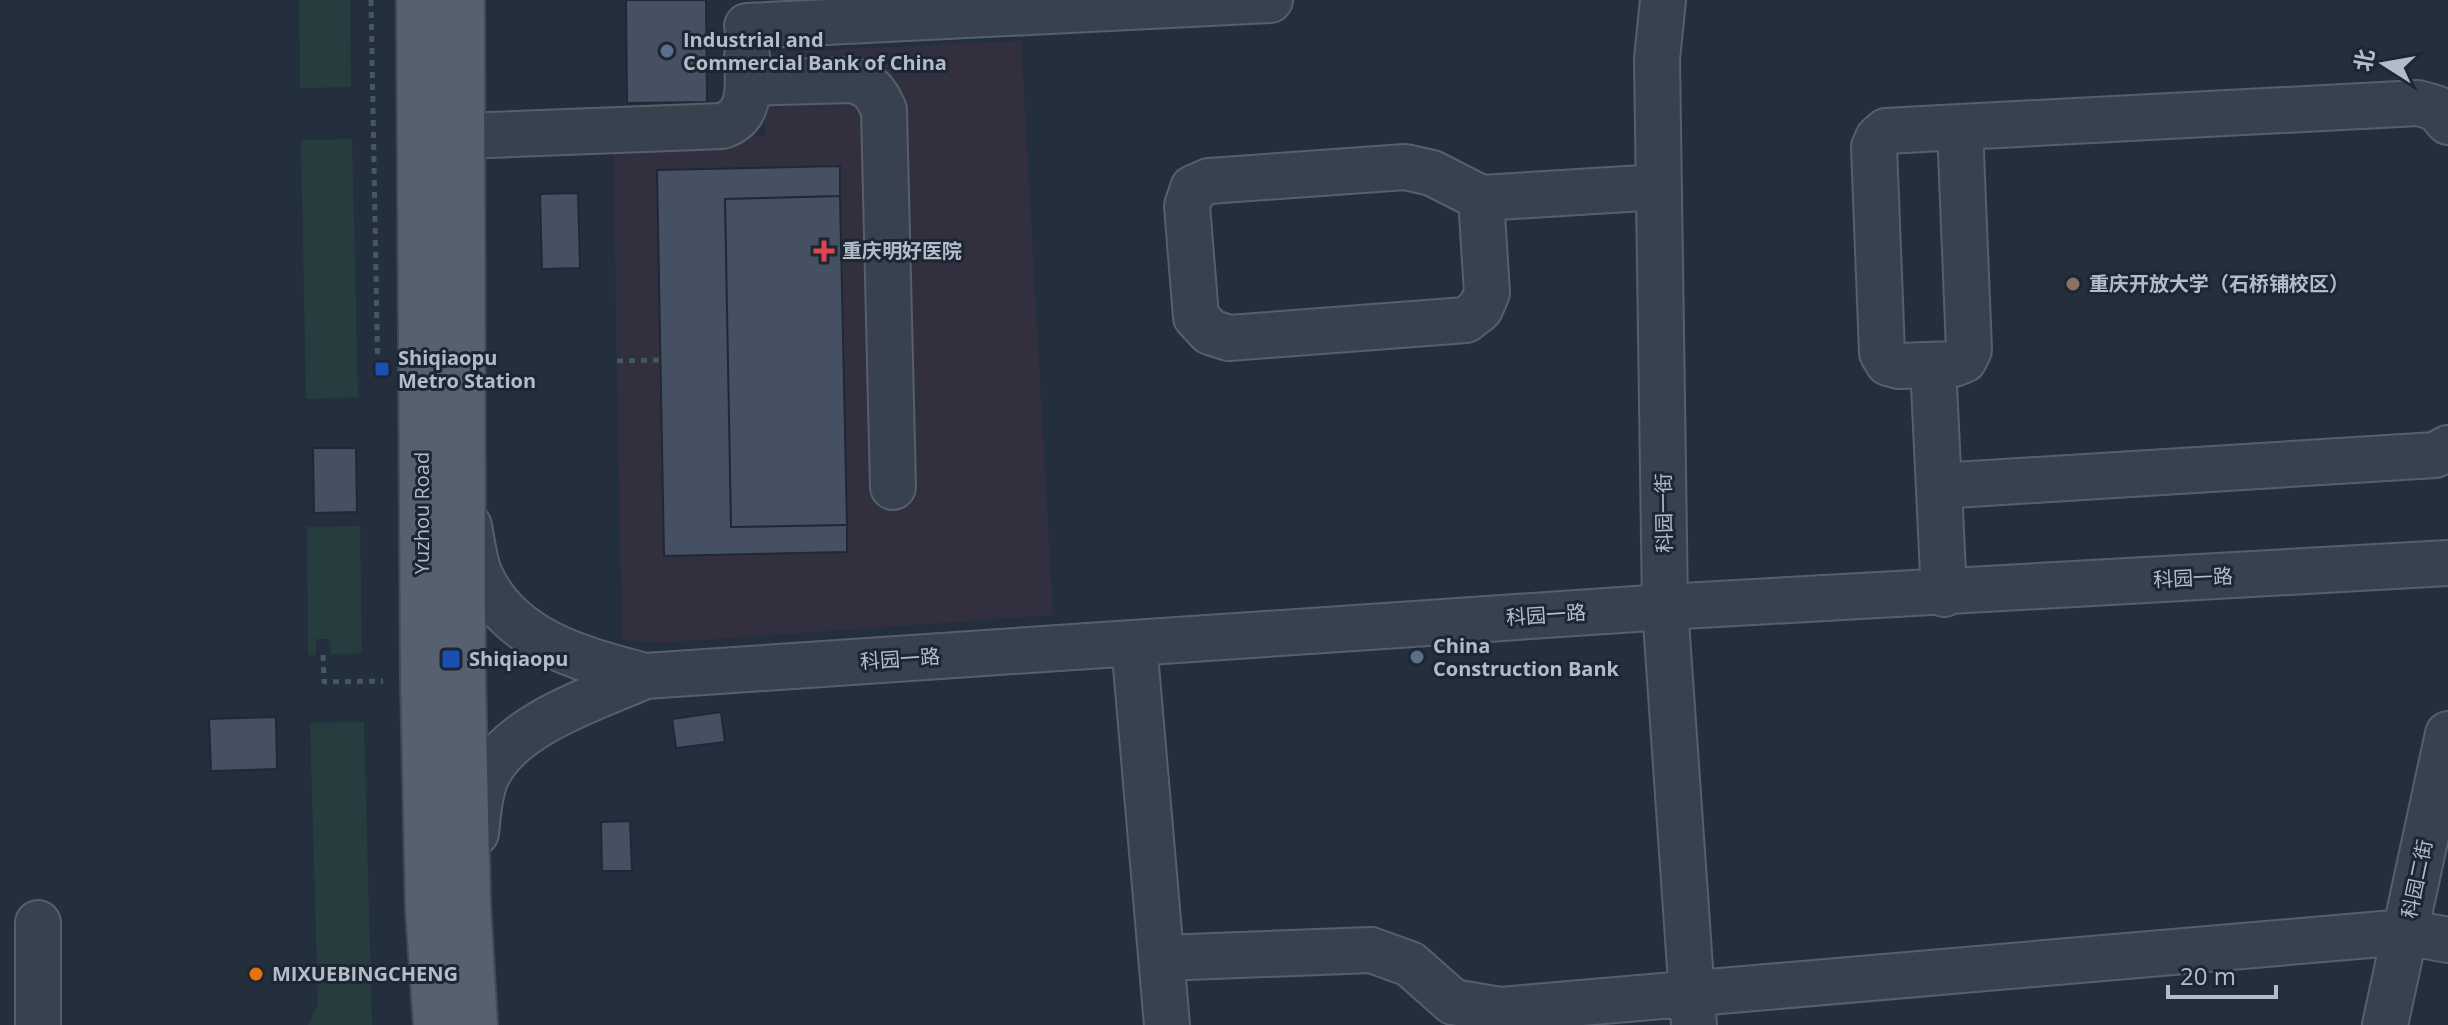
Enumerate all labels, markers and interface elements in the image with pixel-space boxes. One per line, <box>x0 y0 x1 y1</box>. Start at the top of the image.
north arrow <box>2344 24 2424 104</box>
place label: Industrial and Commercial Bank of China <box>683 26 947 76</box>
marker: Industrial and Commercial Bank of China <box>658 42 676 60</box>
text: 北 <box>2347 46 2380 74</box>
place label: 重庆明好医院 <box>842 237 962 264</box>
marker: 重庆明好医院 <box>813 240 835 262</box>
place label: 重庆开放大学（石桥铺校区） <box>2089 270 2349 297</box>
marker: 重庆开放大学（石桥铺校区） <box>2064 275 2082 293</box>
place label: Shiqiaopu Metro Station <box>398 344 536 394</box>
marker: Shiqiaopu Metro Station <box>373 360 391 378</box>
street label: Yuzhou Road <box>408 452 435 574</box>
street label: 科园一街 <box>1649 473 1678 553</box>
street label: 科园一路 <box>2152 562 2234 593</box>
street label: 科园一路 <box>1505 598 1587 631</box>
place label: China Construction Bank <box>1433 632 1620 682</box>
street label: 科园一路 <box>859 642 941 675</box>
place label: Shiqiaopu <box>469 645 568 672</box>
marker: Shiqiaopu <box>440 648 462 670</box>
marker: China Construction Bank <box>1408 648 1426 666</box>
street label: 科园二街 <box>2395 837 2438 921</box>
scale bar <box>2168 949 2276 999</box>
text: 20 m <box>2180 959 2236 992</box>
place label: MIXUEBINGCHENG <box>272 960 458 987</box>
marker: MIXUEBINGCHENG <box>247 965 265 983</box>

